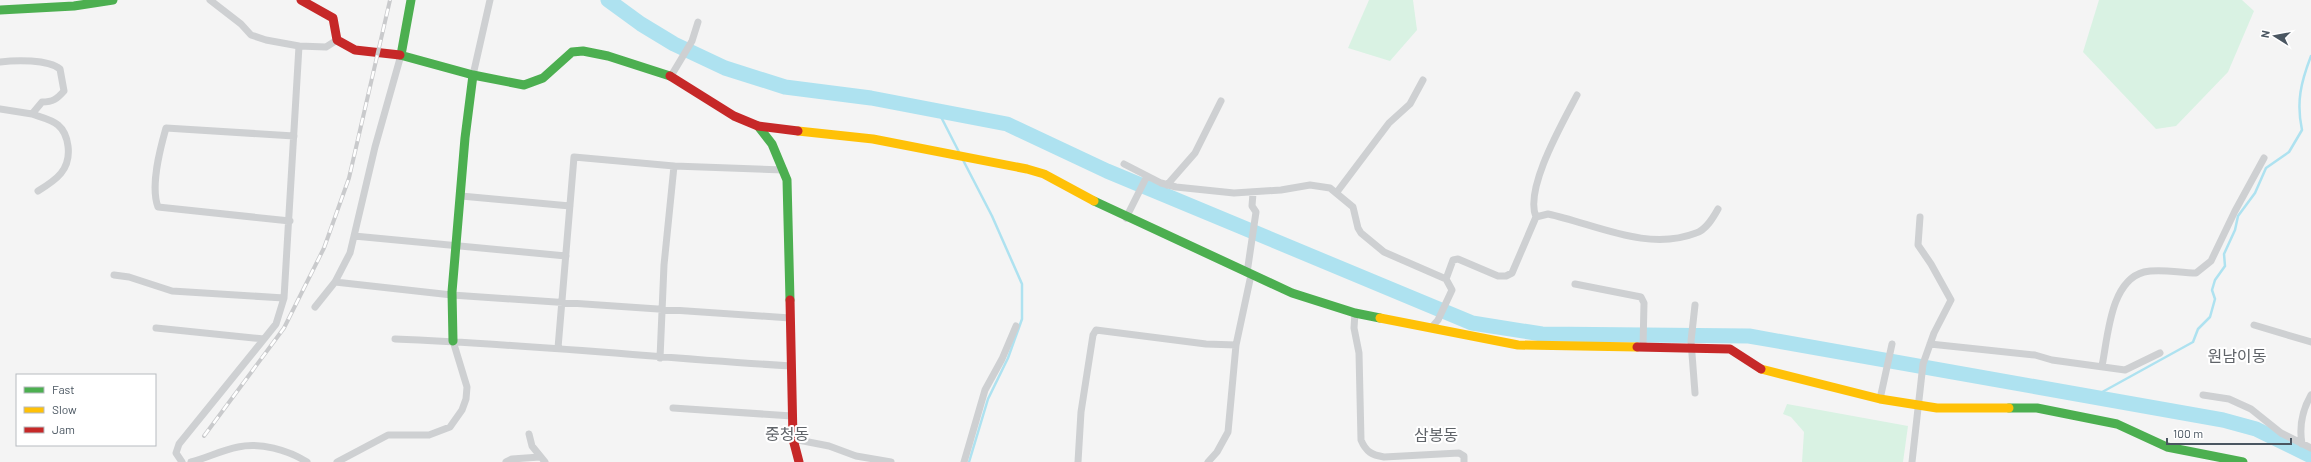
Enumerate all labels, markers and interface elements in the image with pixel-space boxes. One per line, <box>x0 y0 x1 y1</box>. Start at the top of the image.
north arrow <box>2255 16 2295 56</box>
text: N <box>2258 29 2272 39</box>
district label: 원남이동 <box>2208 346 2267 365</box>
legend <box>16 374 156 446</box>
text: Fast <box>52 382 75 396</box>
text: Slow <box>52 402 77 416</box>
scale bar <box>2167 420 2291 446</box>
text: Jam <box>52 422 75 436</box>
district label: 중청동 <box>765 424 809 443</box>
district label: 삼봉동 <box>1414 425 1458 444</box>
text: 100 m <box>2173 426 2203 440</box>

